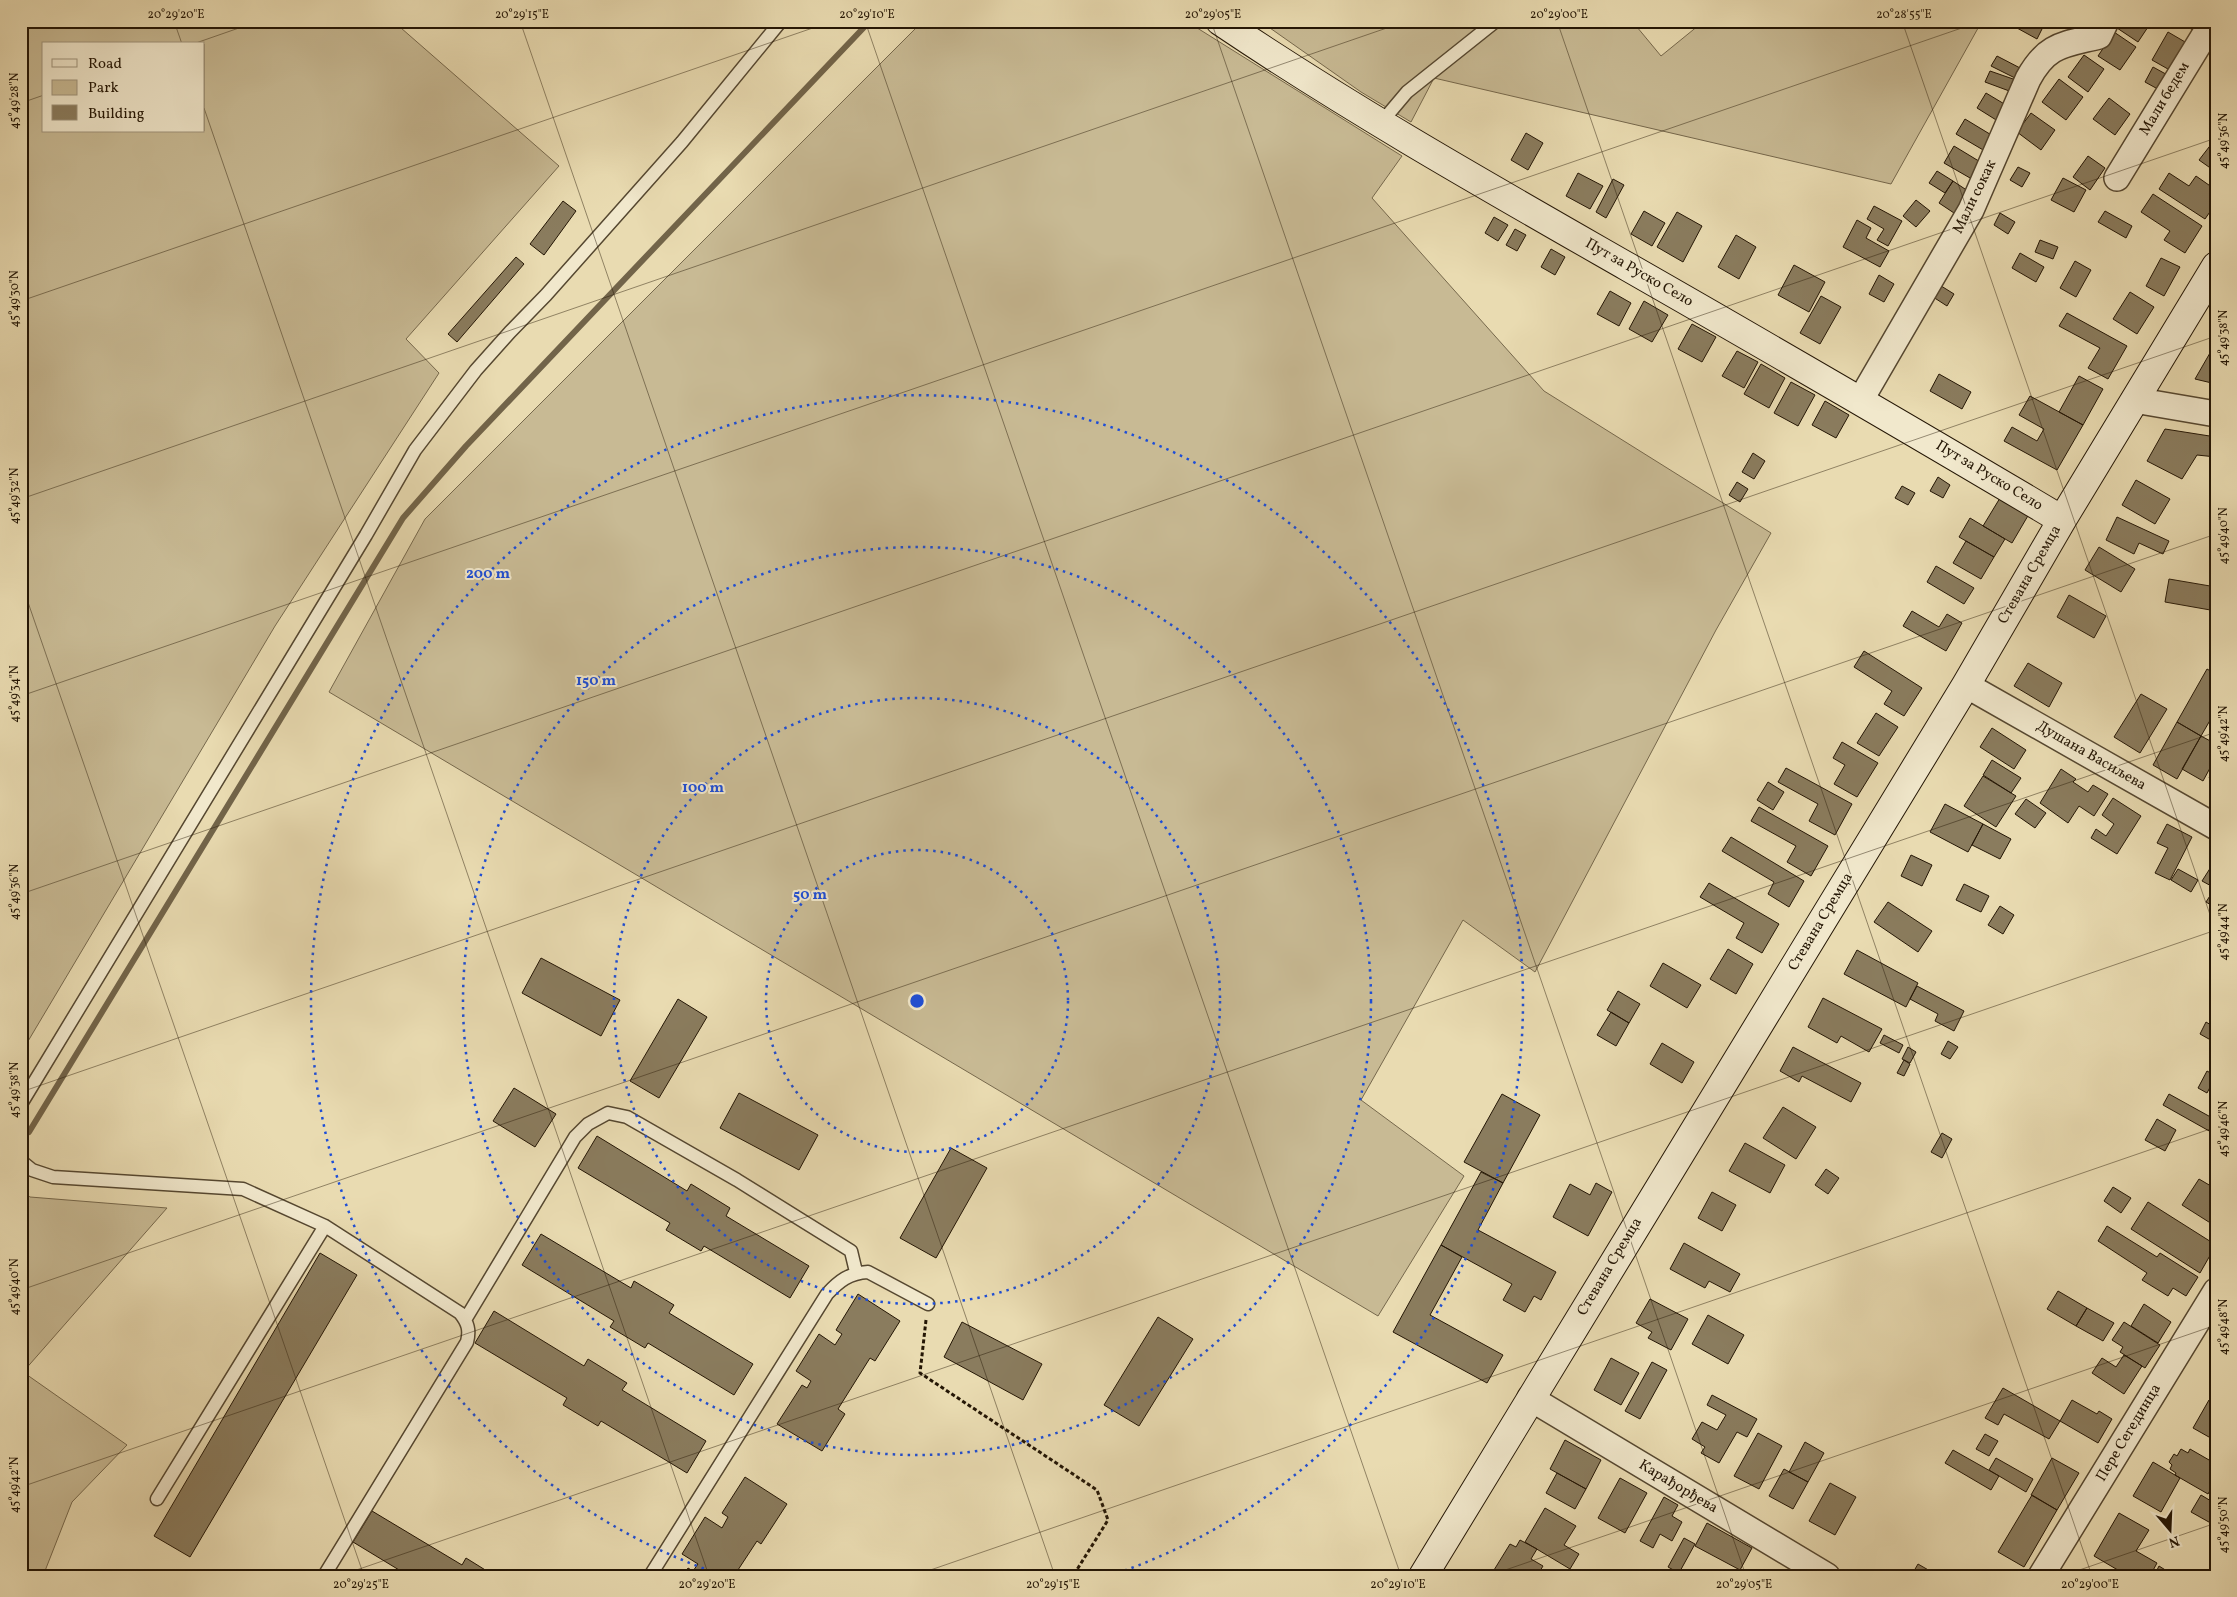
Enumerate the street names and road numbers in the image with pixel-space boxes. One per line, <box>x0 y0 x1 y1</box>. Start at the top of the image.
street label: Мали бедем <box>2135 58 2195 140</box>
street label: Мали сокак <box>1948 156 2002 238</box>
street label: Пут за Руско Село <box>1581 234 1697 312</box>
street label: Пут за Руско Село <box>1931 436 2047 516</box>
street label: Стевана Сремца <box>1993 522 2067 628</box>
street label: Душана Васиљева <box>2032 716 2150 796</box>
street label: Стевана Сремца <box>1783 869 1859 975</box>
street label: Стевана Сремца <box>1572 1214 1648 1320</box>
street label: Пере Сегединца <box>2091 1380 2167 1486</box>
street label: Карађорђева <box>1634 1455 1722 1519</box>

